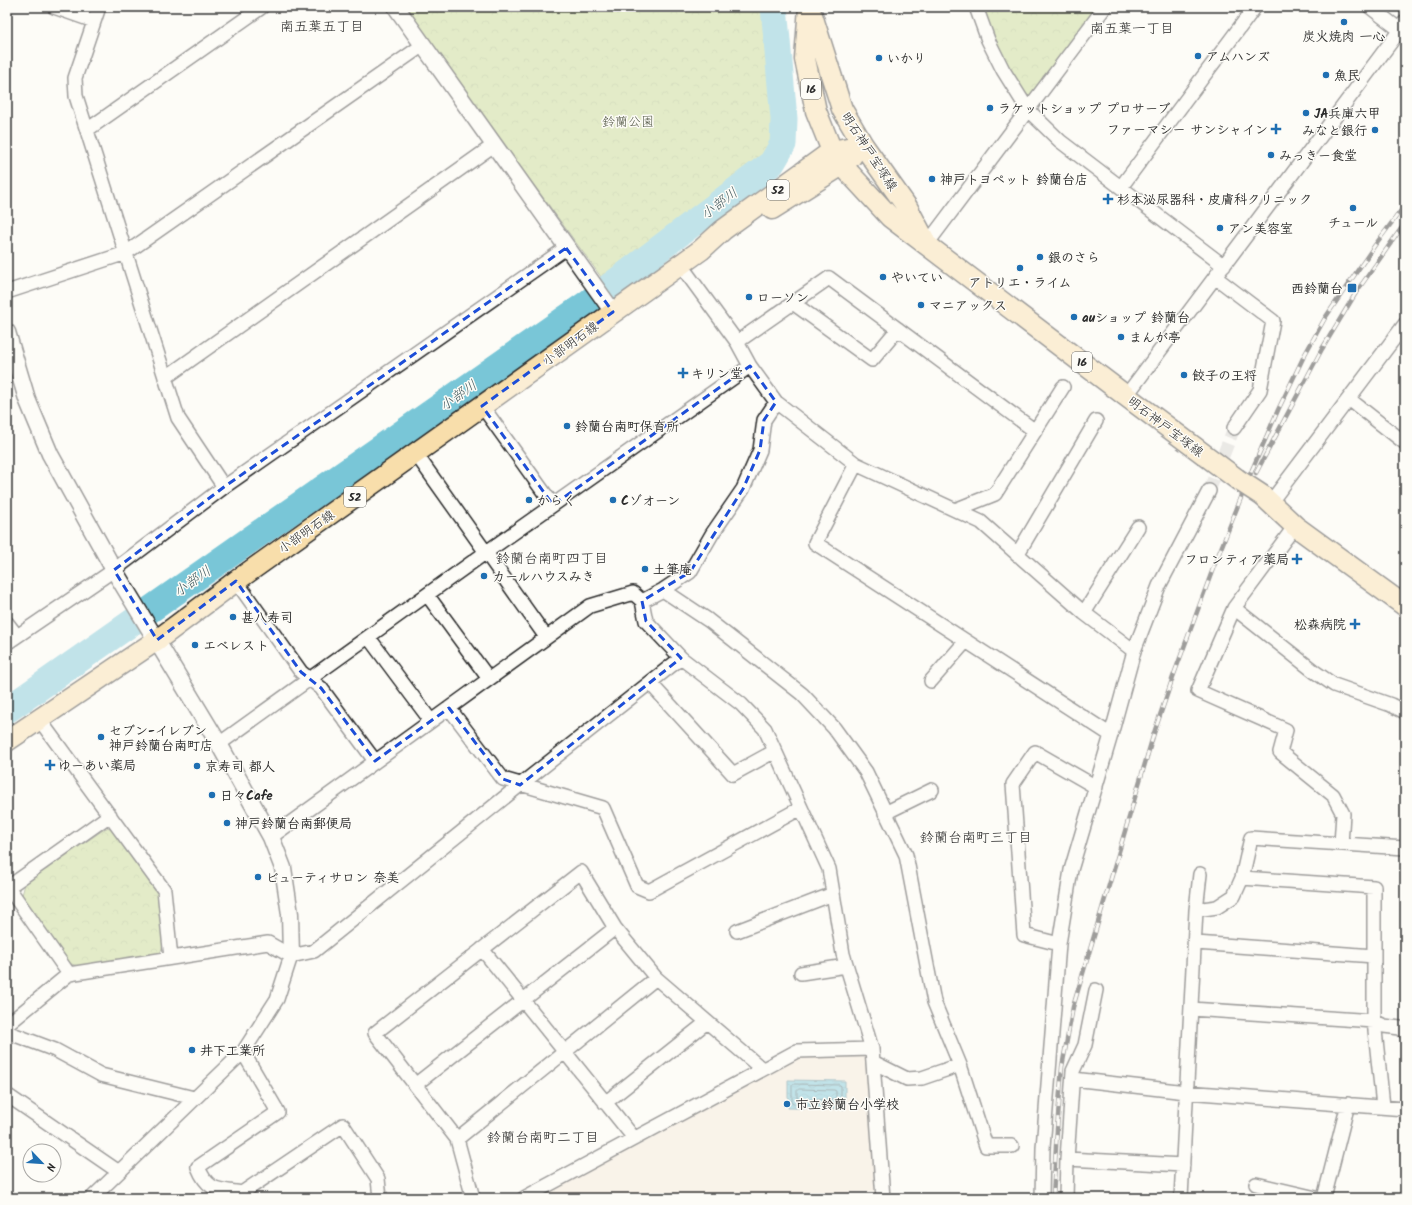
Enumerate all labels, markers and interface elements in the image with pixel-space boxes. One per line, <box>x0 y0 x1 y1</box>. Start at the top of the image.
district label: 南五葉五丁目 <box>280 16 364 38</box>
marker: 炭火焼肉 一心 <box>1339 17 1349 27</box>
district label: 南五葉一丁目 <box>1090 18 1174 40</box>
place label: 炭火焼肉 一心 <box>1302 27 1386 48</box>
place label: アムハンズ <box>1206 47 1270 68</box>
place label: いかり <box>887 49 926 70</box>
marker: アムハンズ <box>1193 51 1203 61</box>
marker: いかり <box>874 53 884 63</box>
place label: 魚民 <box>1334 66 1360 87</box>
marker: 魚民 <box>1321 70 1331 80</box>
road number: 16 <box>801 79 821 99</box>
place label: ラケットショップ プロサーブ <box>998 99 1170 120</box>
marker: ラケットショップ プロサーブ <box>985 103 995 113</box>
place label: JA兵庫六甲 <box>1314 104 1381 125</box>
street label: 明石神戸宝塚線 <box>835 108 903 197</box>
marker: JA兵庫六甲 <box>1301 108 1311 118</box>
park label: 鈴蘭公園 <box>602 112 654 133</box>
place label: ファーマシー サンシャイン <box>1107 120 1268 141</box>
place label: みなと銀行 <box>1302 121 1367 142</box>
marker: ファーマシー サンシャイン <box>1271 124 1281 134</box>
marker: みなと銀行 <box>1370 125 1380 135</box>
place label: みっきー食堂 <box>1279 146 1357 167</box>
marker: みっきー食堂 <box>1266 150 1276 160</box>
place label: 神戸トヨペット 鈴蘭台店 <box>940 170 1088 191</box>
marker: 神戸トヨペット 鈴蘭台店 <box>927 174 937 184</box>
road number: 52 <box>767 180 789 200</box>
water label: 小部川 <box>696 182 743 225</box>
place label: 杉本泌尿器科・皮膚科クリニック <box>1117 190 1312 211</box>
marker: 杉本泌尿器科・皮膚科クリニック <box>1102 193 1114 205</box>
marker: チュール <box>1348 203 1358 213</box>
place label: チュール <box>1328 213 1378 234</box>
place label: アン美容室 <box>1228 219 1293 240</box>
marker: アン美容室 <box>1215 223 1225 233</box>
place label: 銀のさら <box>1048 248 1100 269</box>
marker: 銀のさら <box>1035 252 1045 262</box>
marker: アトリエ・ライム <box>1015 263 1025 273</box>
place label: やいてい <box>891 268 943 289</box>
marker: やいてい <box>878 272 888 282</box>
place label: アトリエ・ライム <box>968 273 1072 294</box>
place label: 西鈴蘭台 <box>1291 279 1343 300</box>
marker: 西鈴蘭台 <box>1346 282 1358 294</box>
place label: ローソン <box>757 288 809 309</box>
marker: ローソン <box>744 292 754 302</box>
place label: マニアックス <box>929 296 1007 317</box>
marker: マニアックス <box>916 300 926 310</box>
place label: auショップ 鈴蘭台 <box>1082 308 1190 329</box>
marker: auショップ 鈴蘭台 <box>1069 312 1079 322</box>
street label: 小部明石線 <box>538 316 604 372</box>
place label: まんが亭 <box>1129 328 1181 349</box>
marker: まんが亭 <box>1116 332 1126 342</box>
road number: 16 <box>1072 352 1092 372</box>
place label: キリン堂 <box>691 364 743 385</box>
place label: 餃子の王将 <box>1192 366 1257 387</box>
marker: キリン堂 <box>678 368 688 378</box>
marker: 餃子の王将 <box>1179 370 1189 380</box>
water label: 小部川 <box>435 375 482 417</box>
street label: 明石神戸宝塚線 <box>1122 391 1209 464</box>
place label: 鈴蘭台南町保育所 <box>575 417 679 438</box>
marker: 鈴蘭台南町保育所 <box>562 421 572 431</box>
road number: 52 <box>344 487 366 507</box>
place label: からく <box>537 491 576 512</box>
place label: Cゾオーン <box>621 491 680 512</box>
marker: からく <box>524 495 534 505</box>
marker: Cゾオーン <box>608 495 618 505</box>
street label: 小部明石線 <box>274 504 340 559</box>
district label: 鈴蘭台南町四丁目 <box>496 548 608 570</box>
place label: フロンティア薬局 <box>1185 550 1289 571</box>
marker: フロンティア薬局 <box>1292 554 1302 564</box>
place label: 土筆庵 <box>653 560 692 581</box>
water label: 小部川 <box>169 561 216 603</box>
marker: 土筆庵 <box>640 564 650 574</box>
place label: カールハウスみき <box>492 567 595 588</box>
marker: カールハウスみき <box>479 571 489 581</box>
place label: 甚八寿司 <box>241 608 293 629</box>
marker: 甚八寿司 <box>228 612 238 622</box>
place label: 松森病院 <box>1294 615 1346 636</box>
marker: 松森病院 <box>1349 618 1361 630</box>
place label: エベレスト <box>203 636 269 657</box>
marker: エベレスト <box>190 640 200 650</box>
place label: セブン-イレブン 神戸鈴蘭台南町店 <box>109 721 213 757</box>
marker: セブン-イレブン 神戸鈴蘭台南町店 <box>96 732 106 742</box>
place label: ゆーあい薬局 <box>58 756 136 777</box>
place label: 京寿司 都人 <box>205 757 275 778</box>
marker: ゆーあい薬局 <box>45 760 55 770</box>
marker: 京寿司 都人 <box>192 761 202 771</box>
place label: 日々Cafe <box>220 786 273 807</box>
marker: 日々Cafe <box>207 790 217 800</box>
place label: 神戸鈴蘭台南郵便局 <box>235 814 352 835</box>
marker: 神戸鈴蘭台南郵便局 <box>222 818 232 828</box>
district label: 鈴蘭台南町三丁目 <box>920 827 1032 849</box>
place label: ビューティサロン 奈美 <box>266 868 399 889</box>
marker: ビューティサロン 奈美 <box>253 872 263 882</box>
place label: 井下工業所 <box>200 1041 265 1062</box>
marker: 井下工業所 <box>187 1045 197 1055</box>
place label: 市立鈴蘭台小学校 <box>795 1095 899 1116</box>
marker: 市立鈴蘭台小学校 <box>782 1099 792 1109</box>
district label: 鈴蘭台南町二丁目 <box>487 1127 599 1149</box>
north arrow <box>22 1143 62 1183</box>
text: N <box>41 1160 60 1174</box>

